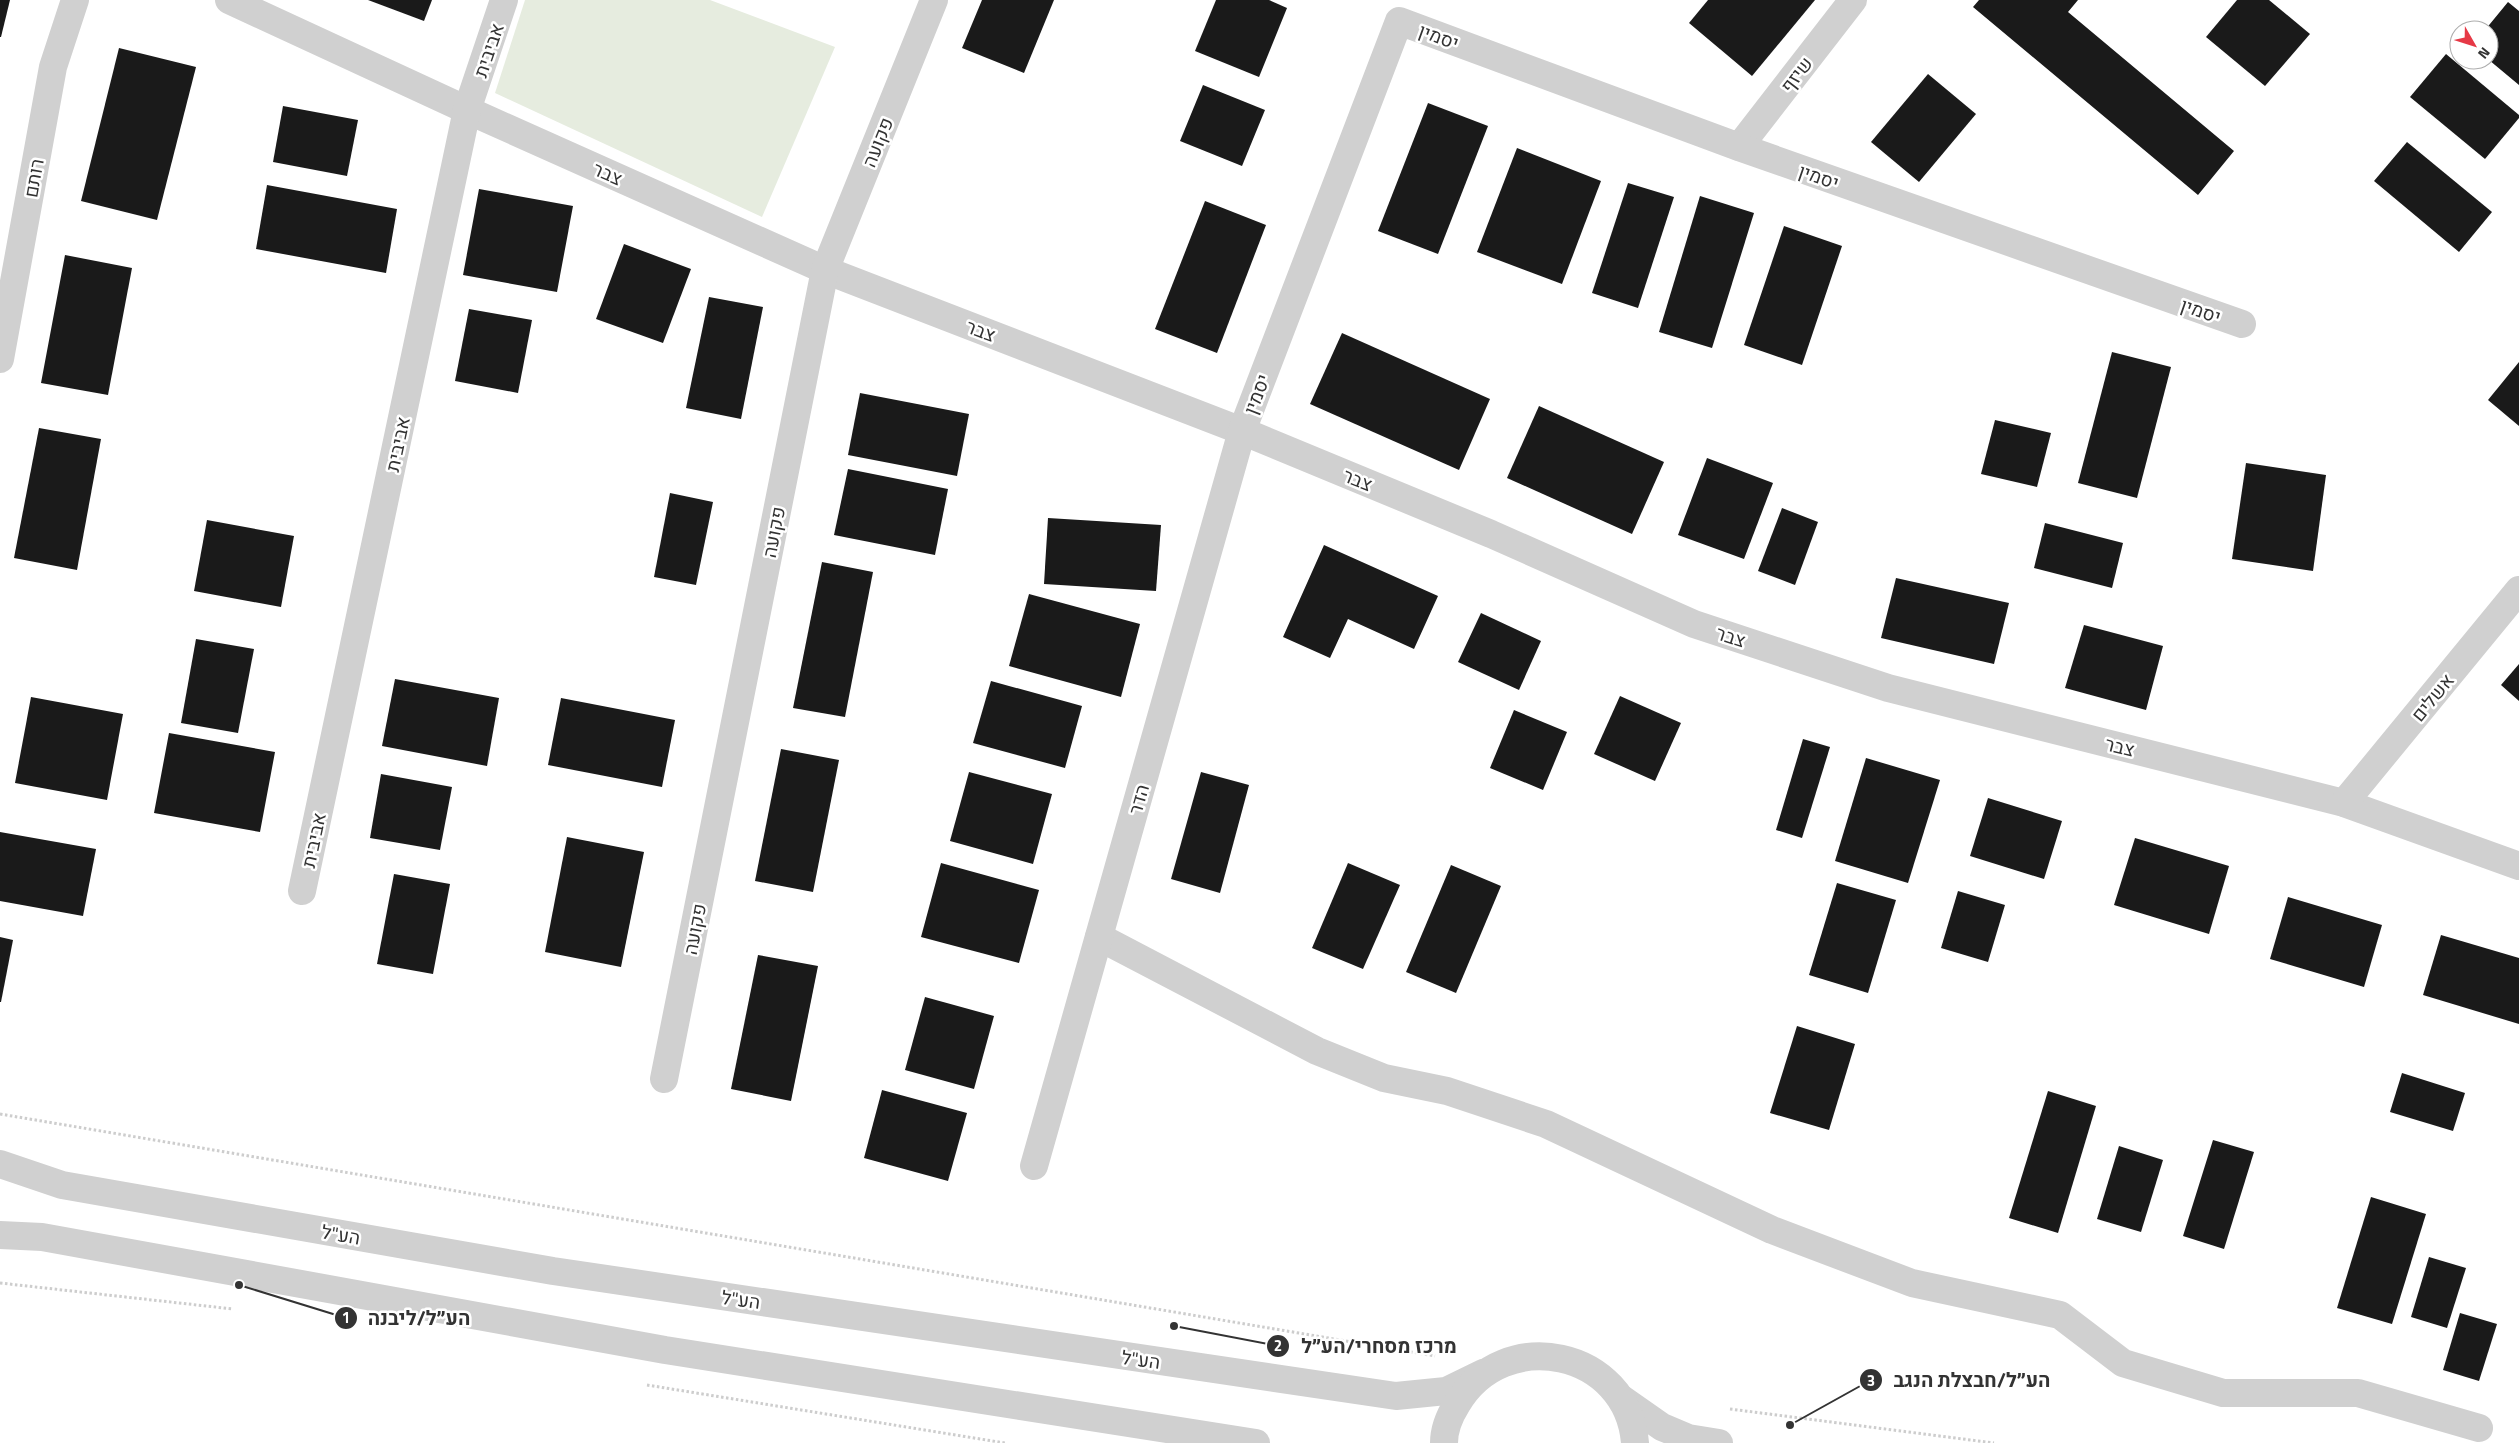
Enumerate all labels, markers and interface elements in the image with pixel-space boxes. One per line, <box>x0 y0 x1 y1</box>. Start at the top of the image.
street label: יסמין <box>1415 15 1463 57</box>
street label: אביבית <box>465 19 511 81</box>
north arrow <box>2449 20 2499 70</box>
text: N <box>2473 43 2496 64</box>
street label: שיזף <box>1773 50 1819 98</box>
street label: פקועה <box>854 113 900 171</box>
street label: צבר <box>589 154 627 192</box>
street label: רותם <box>15 156 51 200</box>
street label: יסמין <box>1795 156 1843 196</box>
street label: יסמין <box>2177 290 2225 330</box>
street label: צבר <box>962 311 1000 349</box>
street label: יסמין <box>1235 370 1277 418</box>
street label: אביבית <box>377 414 417 474</box>
street label: צבר <box>1339 460 1377 498</box>
street label: פקועה <box>754 504 792 560</box>
street label: צבר <box>1712 618 1750 654</box>
street label: אשלים <box>2403 667 2461 727</box>
street label: צבר <box>2102 728 2138 764</box>
street label: הדר <box>1120 780 1156 818</box>
street label: אביבית <box>293 810 333 870</box>
street label: פקועה <box>675 901 713 957</box>
street label: הע"ל <box>319 1216 363 1252</box>
street label: הע"ל <box>720 1282 762 1316</box>
callout: הע״ל/ליבנה <box>333 1300 481 1335</box>
text: הע״ל/ליבנה <box>368 1302 470 1333</box>
text: 1 <box>342 1306 350 1329</box>
callout: מרכז מסחרי/הע״ל <box>1266 1328 1466 1363</box>
text: מרכז מסחרי/הע״ל <box>1301 1330 1457 1361</box>
text: 2 <box>1274 1334 1282 1357</box>
street label: הע"ל <box>1120 1342 1162 1376</box>
callout: הע״ל/חבצלת הנגב <box>1859 1363 2061 1398</box>
text: הע״ל/חבצלת הנגב <box>1893 1364 2051 1395</box>
text: 3 <box>1867 1369 1875 1392</box>

